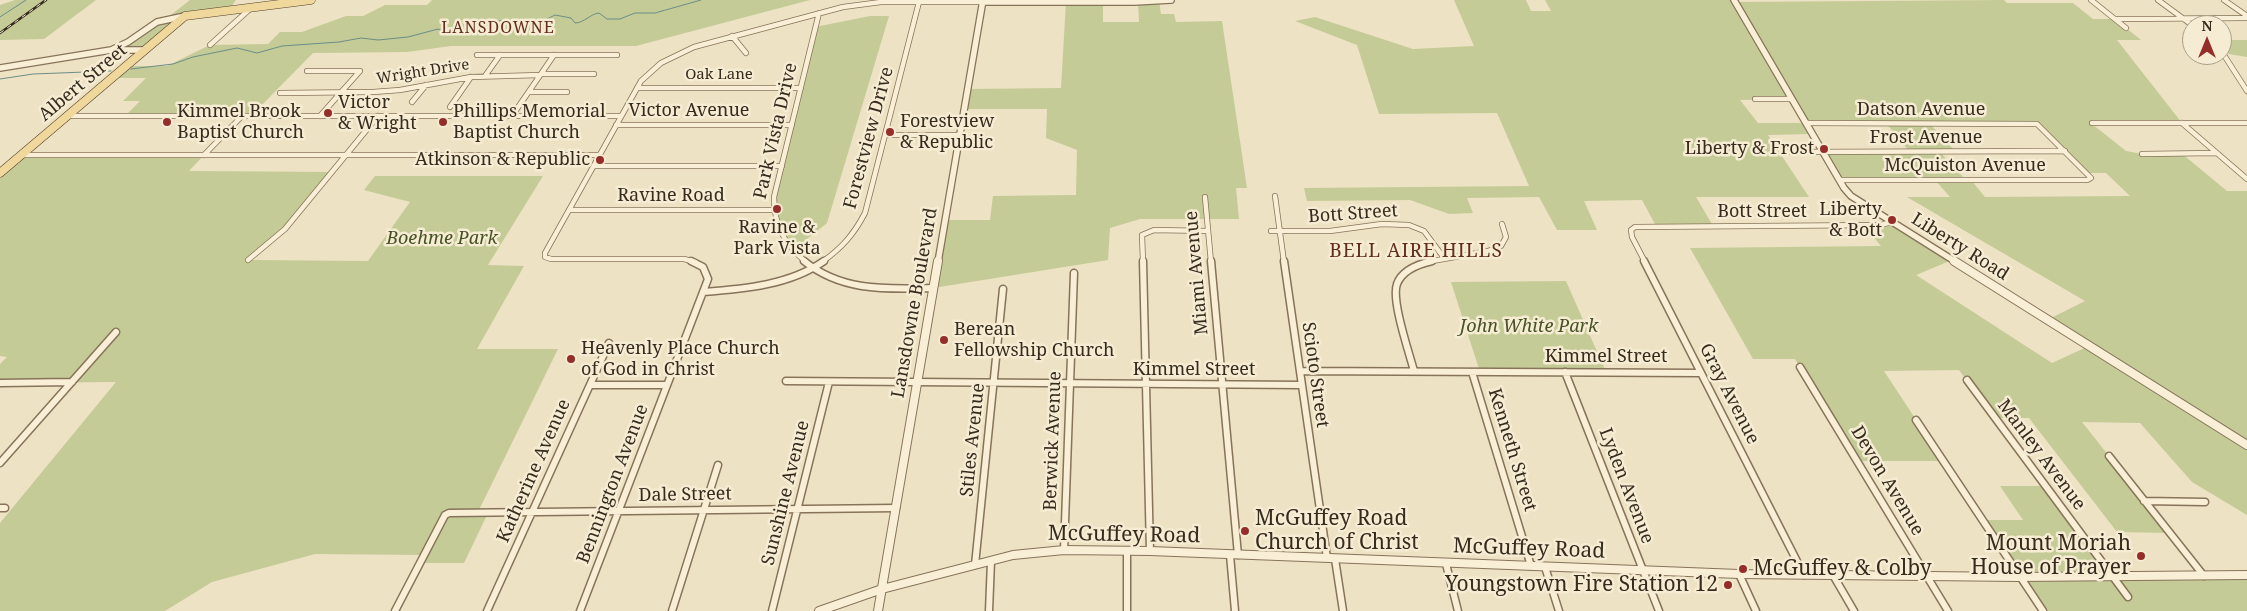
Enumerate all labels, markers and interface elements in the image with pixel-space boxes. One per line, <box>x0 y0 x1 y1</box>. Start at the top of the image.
north arrow <box>2182 15 2232 65</box>
text: N <box>2201 16 2213 35</box>
district label: LANSDOWNE <box>440 18 556 38</box>
street label: Albert Street <box>34 40 132 126</box>
street label: Wright Drive <box>375 56 471 88</box>
street label: Park Vista Drive <box>750 61 802 201</box>
street label: Forestview Drive <box>840 65 898 211</box>
street label: Oak Lane <box>685 66 753 84</box>
place label: Victor & Wright <box>338 92 417 134</box>
street label: Datson Avenue <box>1857 99 1985 121</box>
street label: Victor Avenue <box>629 100 749 122</box>
place label: Kimmel Brook Baptist Church <box>177 101 304 144</box>
place label: Phillips Memorial Baptist Church <box>453 101 606 144</box>
marker: Victor & Wright <box>322 107 334 119</box>
place label: Forestview & Republic <box>900 111 994 154</box>
marker: Kimmel Brook Baptist Church <box>161 116 173 128</box>
marker: Phillips Memorial Baptist Church <box>437 116 449 128</box>
marker: Forestview & Republic <box>884 126 896 138</box>
street label: Frost Avenue <box>1870 127 1982 149</box>
place label: Liberty & Frost <box>1685 138 1814 160</box>
marker: Liberty & Frost <box>1818 143 1830 155</box>
place label: Atkinson & Republic <box>415 149 590 171</box>
marker: Atkinson & Republic <box>594 154 606 166</box>
street label: McQuiston Avenue <box>1884 155 2046 177</box>
street label: Ravine Road <box>617 185 725 207</box>
place label: Liberty & Bott <box>1819 199 1882 242</box>
street label: Bott Street <box>1307 200 1399 228</box>
street label: Bott Street <box>1717 201 1807 223</box>
marker: Ravine & Park Vista <box>771 203 783 215</box>
street label: Lansdowne Boulevard <box>888 206 942 400</box>
street label: Liberty Road <box>1907 209 2013 285</box>
street label: Miami Avenue <box>1181 210 1213 336</box>
marker: Liberty & Bott <box>1886 214 1898 226</box>
place label: Ravine & Park Vista <box>733 217 821 260</box>
park label: Boehme Park <box>386 228 498 250</box>
district label: BELL AIRE HILLS <box>1327 241 1505 263</box>
park label: John White Park <box>1460 316 1598 338</box>
place label: Berean Fellowship Church <box>954 319 1114 362</box>
street label: Scioto Street <box>1297 321 1333 429</box>
marker: Berean Fellowship Church <box>938 334 950 346</box>
place label: Heavenly Place Church of God in Christ <box>581 338 780 380</box>
street label: Gray Avenue <box>1694 340 1764 448</box>
street label: Kimmel Street <box>1545 346 1667 368</box>
marker: Heavenly Place Church of God in Christ <box>565 353 577 365</box>
street label: Kimmel Street <box>1133 359 1255 381</box>
street label: Berwick Avenue <box>1040 371 1066 511</box>
street label: Stiles Avenue <box>956 382 990 498</box>
street label: Kenneth Street <box>1483 386 1541 514</box>
street label: Manley Avenue <box>1992 395 2090 515</box>
street label: Katherine Avenue <box>493 396 575 546</box>
street label: Bennington Avenue <box>573 401 653 567</box>
street label: Sunshine Avenue <box>758 418 814 568</box>
street label: Devon Avenue <box>1846 422 1928 540</box>
street label: Lyden Avenue <box>1594 425 1658 547</box>
street label: Dale Street <box>638 483 732 507</box>
place label: McGuffey Road Church of Christ <box>1255 506 1419 556</box>
street label: McGuffey Road <box>1048 521 1200 549</box>
marker: McGuffey Road Church of Christ <box>1239 525 1251 537</box>
place label: Mount Moriah House of Prayer <box>1971 531 2131 581</box>
street label: McGuffey Road <box>1452 534 1606 564</box>
marker: Mount Moriah House of Prayer <box>2135 550 2147 562</box>
place label: McGuffey & Colby <box>1753 556 1932 582</box>
marker: McGuffey & Colby <box>1737 563 1749 575</box>
place label: Youngstown Fire Station 12 <box>1445 572 1718 598</box>
marker: Youngstown Fire Station 12 <box>1722 579 1734 591</box>

